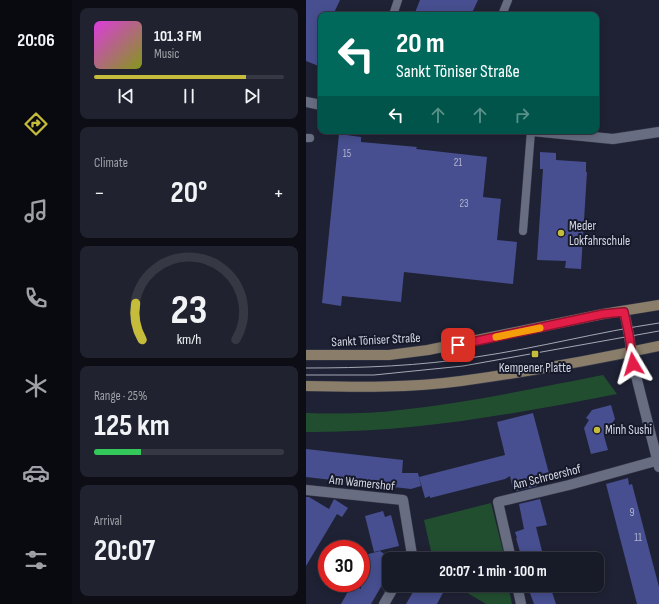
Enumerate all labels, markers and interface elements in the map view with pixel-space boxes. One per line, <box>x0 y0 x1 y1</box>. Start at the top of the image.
text: 101.3 FM <box>154 27 202 46</box>
text: 20 m <box>396 27 445 60</box>
icon: left <box>330 28 382 80</box>
text: 20:06 <box>17 30 55 51</box>
text: Music <box>154 46 179 62</box>
text: Sankt Töniser Straße <box>396 61 520 82</box>
icon: previous <box>115 85 137 107</box>
icon: pause <box>178 85 200 107</box>
icon: next <box>241 85 263 107</box>
icon: left <box>385 104 407 126</box>
icon: ahead <box>427 104 449 126</box>
icon: ahead <box>469 104 491 126</box>
icon: right <box>511 104 533 126</box>
icon: directions <box>22 110 50 138</box>
house number: 15 <box>343 147 351 160</box>
text: Climate <box>94 155 128 171</box>
house number: 21 <box>454 156 462 169</box>
text: 20° <box>171 175 207 211</box>
text: − <box>94 180 105 207</box>
text: + <box>273 180 284 207</box>
icon: music <box>22 197 50 225</box>
house number: 23 <box>459 197 469 210</box>
place label: Meder Lokfahrschule <box>569 218 630 249</box>
marker: Meder Lokfahrschule <box>556 228 566 238</box>
icon: phone <box>22 284 50 312</box>
text: 23 <box>171 286 207 335</box>
pin <box>441 328 475 362</box>
street label: Sankt Töniser Straße <box>331 330 421 350</box>
text: km/h <box>177 331 201 348</box>
icon: arrive <box>447 334 469 356</box>
position arrow <box>612 343 654 385</box>
marker: Kempener Platte <box>530 349 540 359</box>
place label: Kempener Platte <box>499 360 571 376</box>
icon: climate <box>22 372 50 400</box>
text: Range · 25% <box>94 388 147 404</box>
text: 125 km <box>94 408 170 444</box>
place label: Minh Sushi <box>605 422 652 438</box>
marker: Minh Sushi <box>592 425 602 435</box>
icon: car <box>22 459 50 487</box>
street label: Am Schroershof <box>510 461 583 493</box>
street label: Am Wamershof <box>327 472 396 494</box>
house number: 9 <box>630 506 635 519</box>
text: Arrival <box>94 513 122 529</box>
house number: 11 <box>634 531 642 544</box>
text: 20:07 <box>94 533 155 569</box>
speed limit sign: 30 <box>318 540 370 592</box>
icon: filters <box>22 546 50 574</box>
text: 20:07 · 1 min · 100 m <box>439 562 547 581</box>

